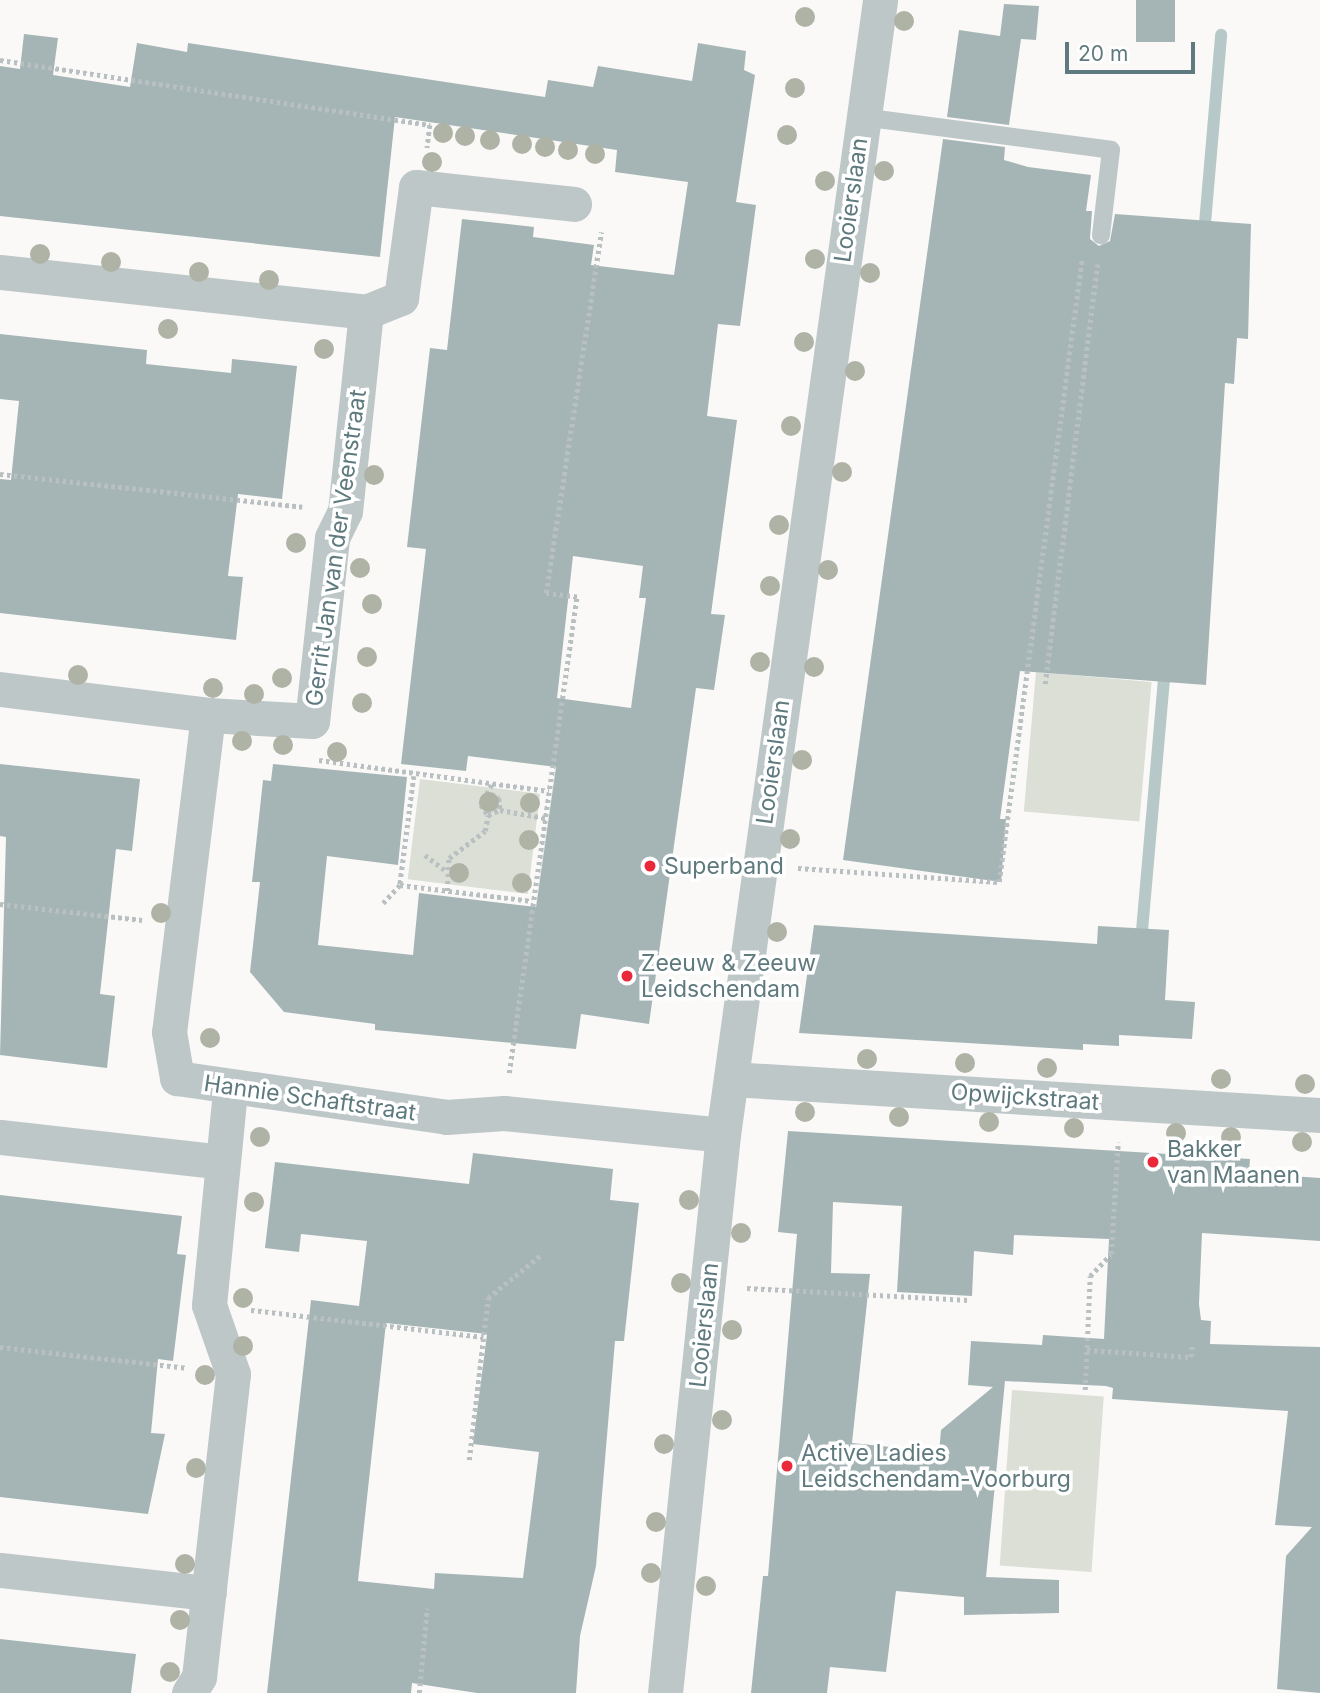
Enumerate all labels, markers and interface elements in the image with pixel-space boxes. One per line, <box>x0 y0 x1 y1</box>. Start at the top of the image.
scale bar <box>1068 28 1198 72</box>
text: 20 m <box>1078 41 1128 66</box>
street label: Looierslaan <box>829 136 873 264</box>
street label: Gerrit Jan van der Veenstraat <box>300 388 372 708</box>
street label: Looierslaan <box>751 698 795 826</box>
place label: Superband <box>664 852 784 880</box>
marker: Superband <box>642 858 658 874</box>
place label: Zeeuw & Zeeuw Leidschendam <box>641 949 816 1003</box>
marker: Zeeuw & Zeeuw Leidschendam <box>619 968 635 984</box>
street label: Hannie Schaftstraat <box>202 1069 418 1127</box>
street label: Opwijckstraat <box>950 1078 1100 1116</box>
place label: Bakker van Maanen <box>1167 1135 1300 1189</box>
marker: Bakker van Maanen <box>1145 1154 1161 1170</box>
street label: Looierslaan <box>684 1261 724 1389</box>
place label: Active Ladies Leidschendam-Voorburg <box>801 1439 1071 1493</box>
marker: Active Ladies Leidschendam-Voorburg <box>779 1458 795 1474</box>

